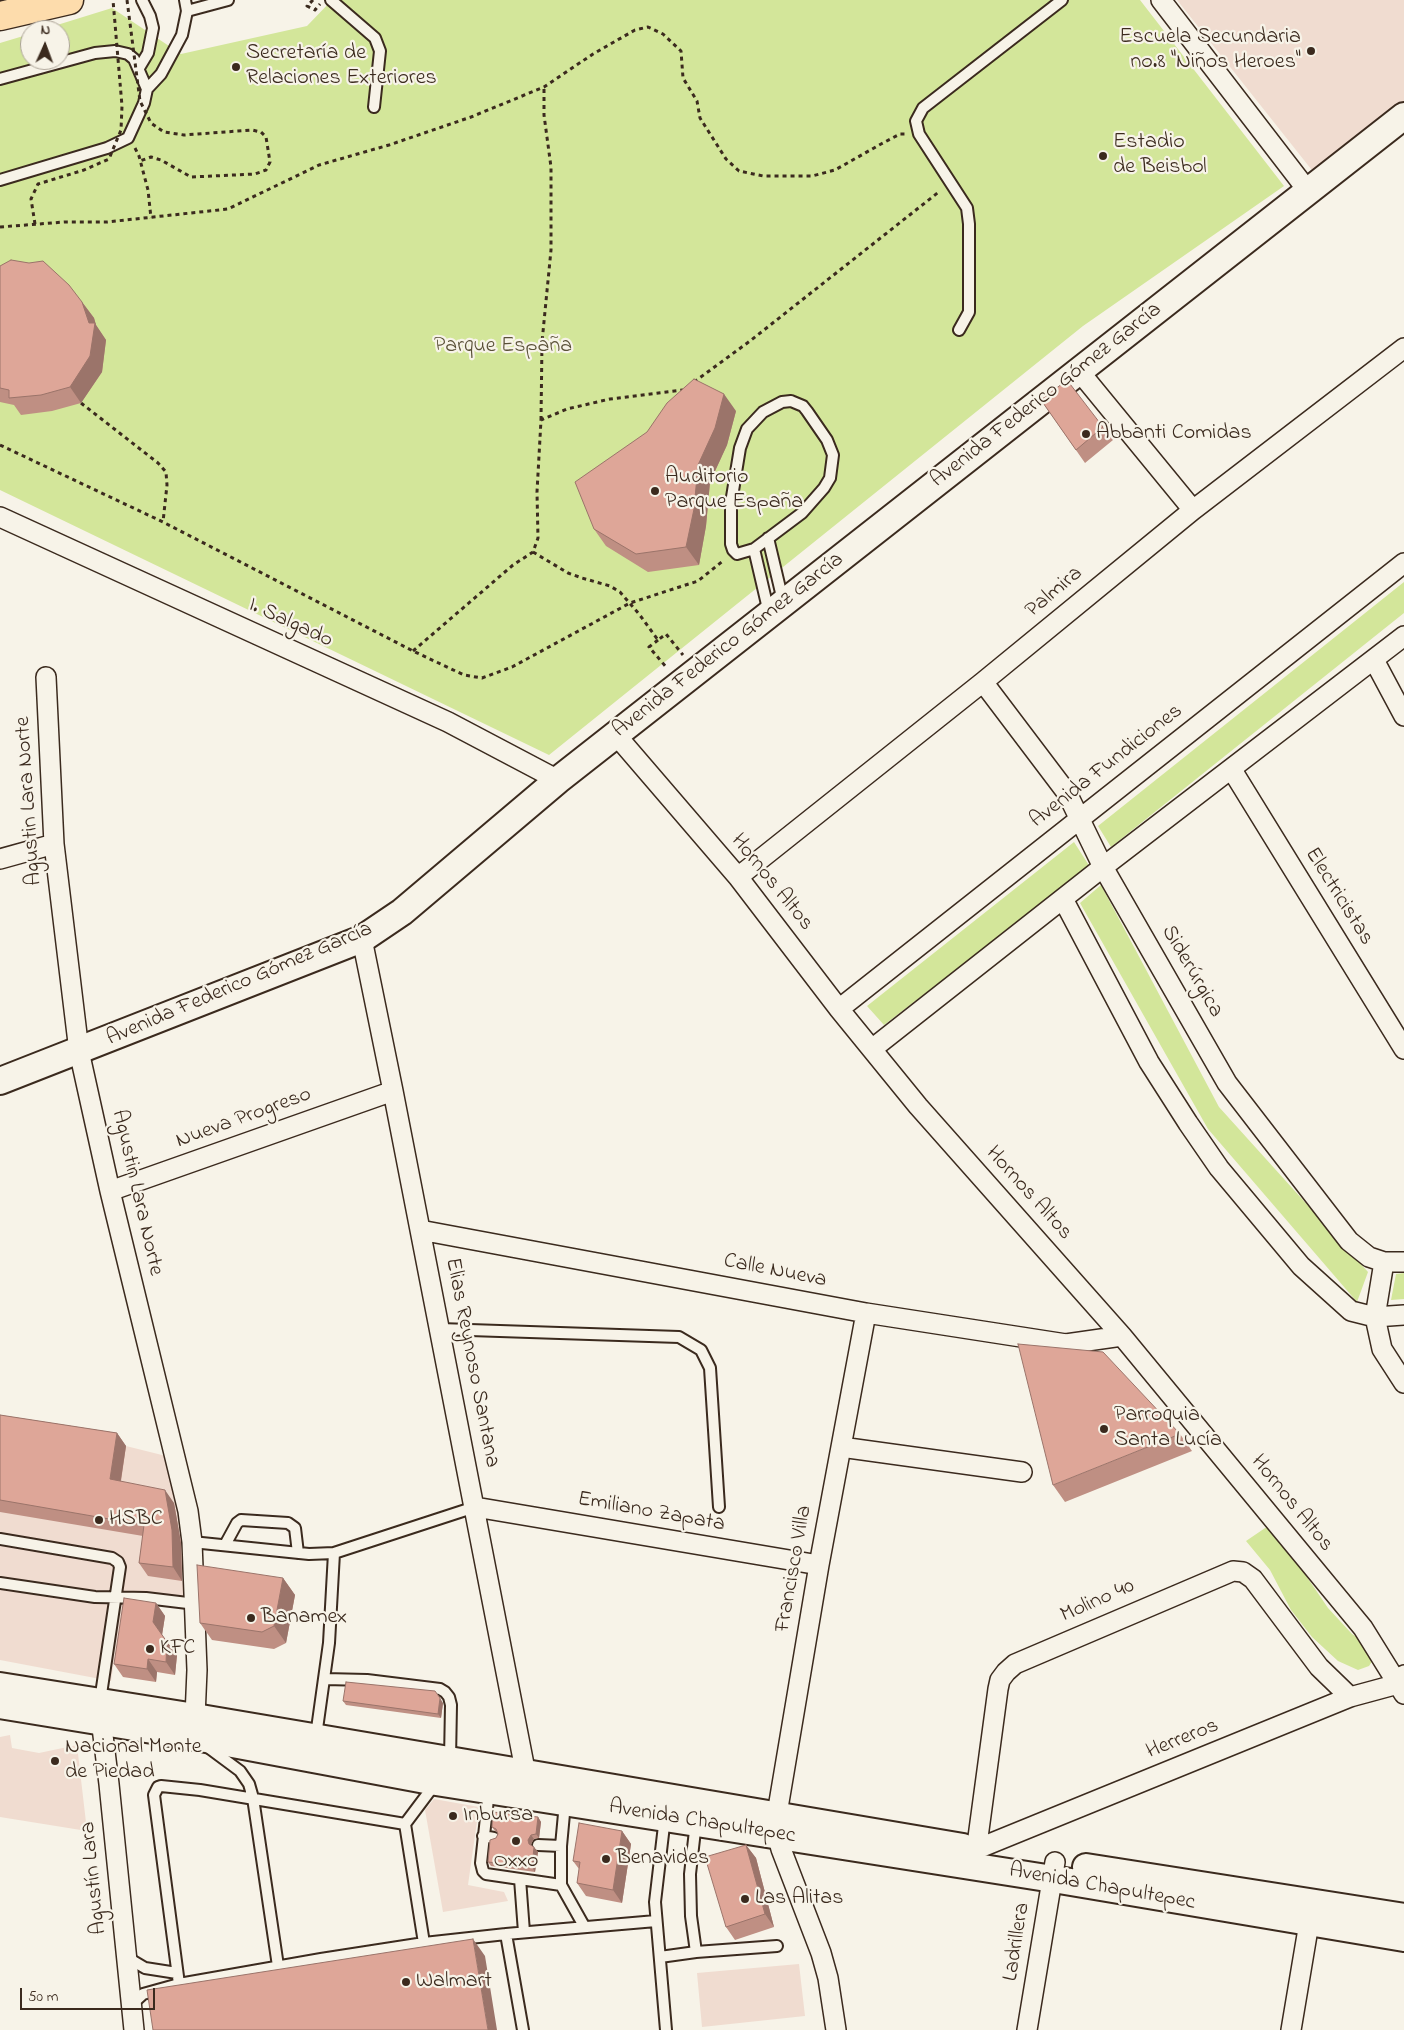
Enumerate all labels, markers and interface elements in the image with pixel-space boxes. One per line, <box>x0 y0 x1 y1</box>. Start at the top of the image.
north arrow <box>20 20 70 70</box>
text: N <box>40 20 51 41</box>
place label: Escuela Secundaria no.8 "Niños Heroes" <box>1119 25 1301 76</box>
place label: Secretaría de Relaciones Exteriores <box>246 41 437 92</box>
marker: Escuela Secundaria no.8 "Niños Heroes" <box>1305 45 1317 57</box>
marker: Secretaría de Relaciones Exteriores <box>230 61 242 73</box>
place label: Estadio de Beisbol <box>1113 130 1207 182</box>
marker: Estadio de Beisbol <box>1097 150 1109 162</box>
street label: Avenida Federico Gómez García <box>926 298 1168 494</box>
park label: Parque España <box>434 334 572 360</box>
place label: Abbanti Comidas <box>1096 421 1252 447</box>
marker: Abbanti Comidas <box>1080 428 1092 440</box>
place label: Auditorio Parque España <box>665 465 803 516</box>
marker: Auditorio Parque España <box>649 485 661 497</box>
street label: Avenida Federico Gómez García <box>608 548 850 744</box>
street label: Palmira <box>1021 561 1089 625</box>
street label: I. Salgado <box>243 593 337 655</box>
street label: Avenida Fundiciones <box>1025 699 1189 835</box>
street label: Agustin Lara Norte <box>11 716 49 886</box>
street label: Hornos Altos <box>724 829 818 937</box>
street label: Electricistas <box>1298 843 1378 951</box>
street label: Avenida Federico Gómez García <box>103 917 377 1053</box>
street label: Siderúrgica <box>1154 921 1228 1023</box>
street label: Nueva Progreso <box>173 1082 315 1156</box>
street label: Agustin Lara Norte <box>104 1107 168 1279</box>
street label: Hornos Altos <box>979 1142 1077 1246</box>
street label: Calle Nueva <box>721 1249 829 1295</box>
street label: Elias Reynoso Santana <box>438 1256 504 1470</box>
place label: Parroquia Santa Lucía <box>1114 1403 1222 1454</box>
marker: Parroquia Santa Lucía <box>1098 1423 1110 1435</box>
street label: Hornos Altos <box>1244 1450 1338 1558</box>
street label: Emiliano Zapata <box>575 1487 727 1539</box>
street label: Francisco Villa <box>771 1504 819 1634</box>
place label: HSBC <box>109 1507 163 1533</box>
marker: HSBC <box>93 1514 105 1526</box>
street label: Molino 40 <box>1057 1574 1139 1630</box>
place label: Banamex <box>261 1605 347 1631</box>
marker: Banamex <box>245 1612 257 1624</box>
place label: KFC <box>160 1636 195 1662</box>
marker: KFC <box>144 1643 156 1655</box>
street label: Herreros <box>1143 1714 1223 1766</box>
place label: Nacional Monte de Piedad <box>65 1735 202 1786</box>
marker: Nacional Monte de Piedad <box>49 1755 61 1767</box>
street label: Avenida Chapultepec <box>607 1795 797 1851</box>
place label: Inbursa <box>463 1803 533 1829</box>
marker: Inbursa <box>447 1810 459 1822</box>
street label: Agustín Lara <box>76 1820 114 1936</box>
marker: Oxxo <box>510 1835 522 1847</box>
place label: Benavides <box>616 1846 709 1872</box>
place label: Oxxo <box>494 1849 538 1875</box>
marker: Benavides <box>600 1853 612 1865</box>
street label: Avenida Chapultepec <box>1007 1859 1197 1917</box>
place label: Las Alitas <box>755 1886 843 1912</box>
marker: Las Alitas <box>739 1893 751 1905</box>
street label: Ladrillera <box>999 1901 1037 1983</box>
place label: Walmart <box>416 1969 492 1995</box>
marker: Walmart <box>400 1976 412 1988</box>
scale bar <box>22 1978 158 2010</box>
text: 50 m <box>28 1986 58 2008</box>

